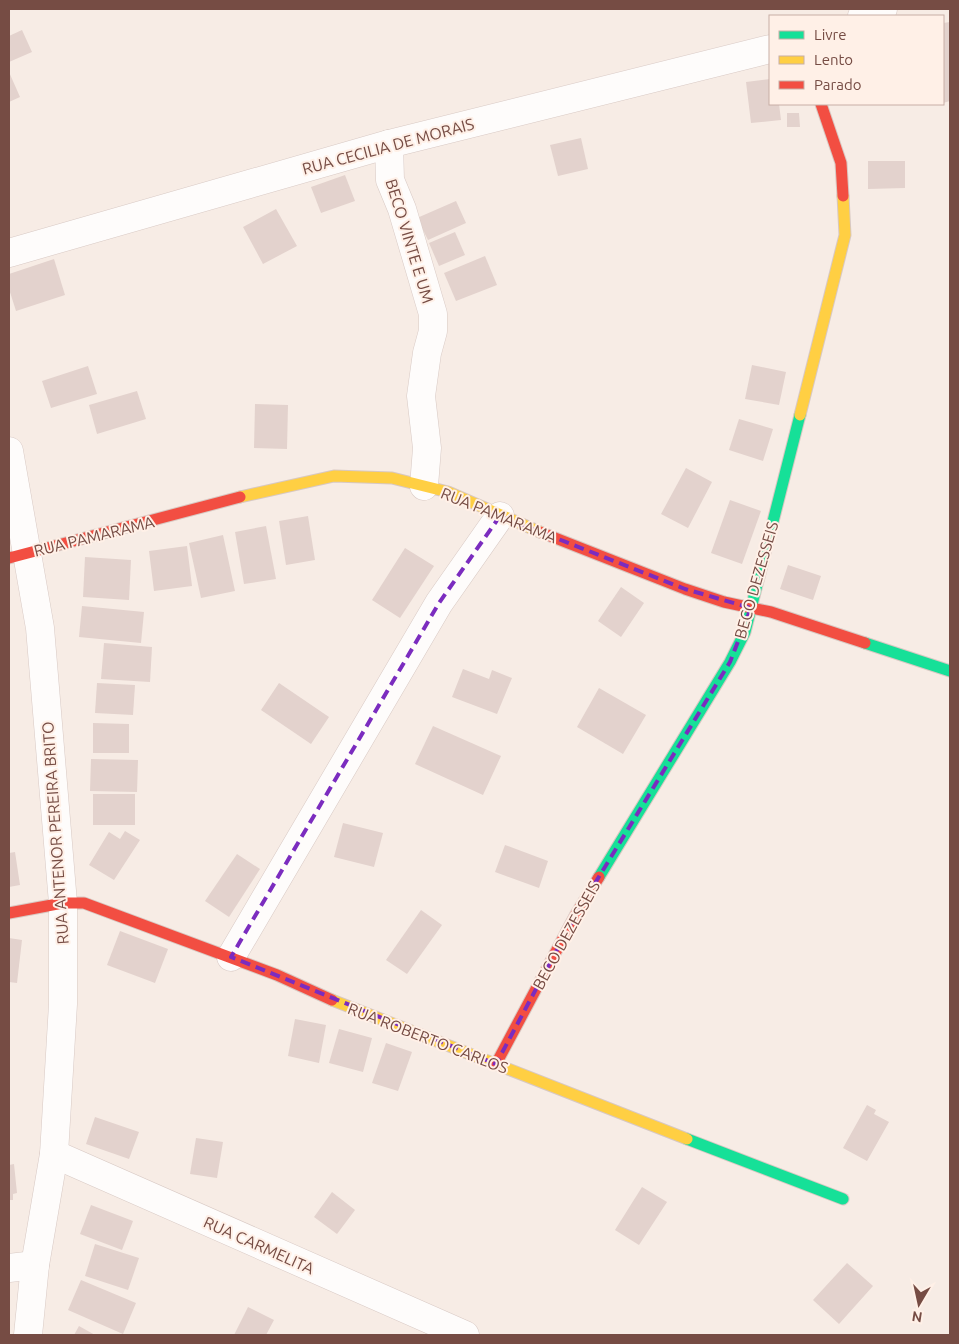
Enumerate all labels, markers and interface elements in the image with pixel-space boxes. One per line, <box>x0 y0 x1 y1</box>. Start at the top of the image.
legend <box>769 15 944 105</box>
text: Livre <box>814 26 847 43</box>
text: Lento <box>814 51 853 68</box>
text: Parado <box>814 76 861 93</box>
street label: RUA CECILIA DE MORAIS <box>300 114 476 178</box>
street label: BECO VINTE E UM <box>382 177 438 305</box>
street label: RUA PAMARAMA <box>438 483 560 547</box>
street label: RUA PAMARAMA <box>32 512 157 560</box>
street label: BECO DEZESSEIS <box>731 519 781 641</box>
street label: RUA ANTENOR PEREIRA BRITO <box>38 721 72 945</box>
street label: BECO DEZESSEIS <box>529 878 603 992</box>
street label: RUA ROBERTO CARLOS <box>345 999 511 1077</box>
street label: RUA CARMELITA <box>201 1213 318 1278</box>
north arrow <box>894 1279 944 1329</box>
text: N <box>911 1308 923 1326</box>

